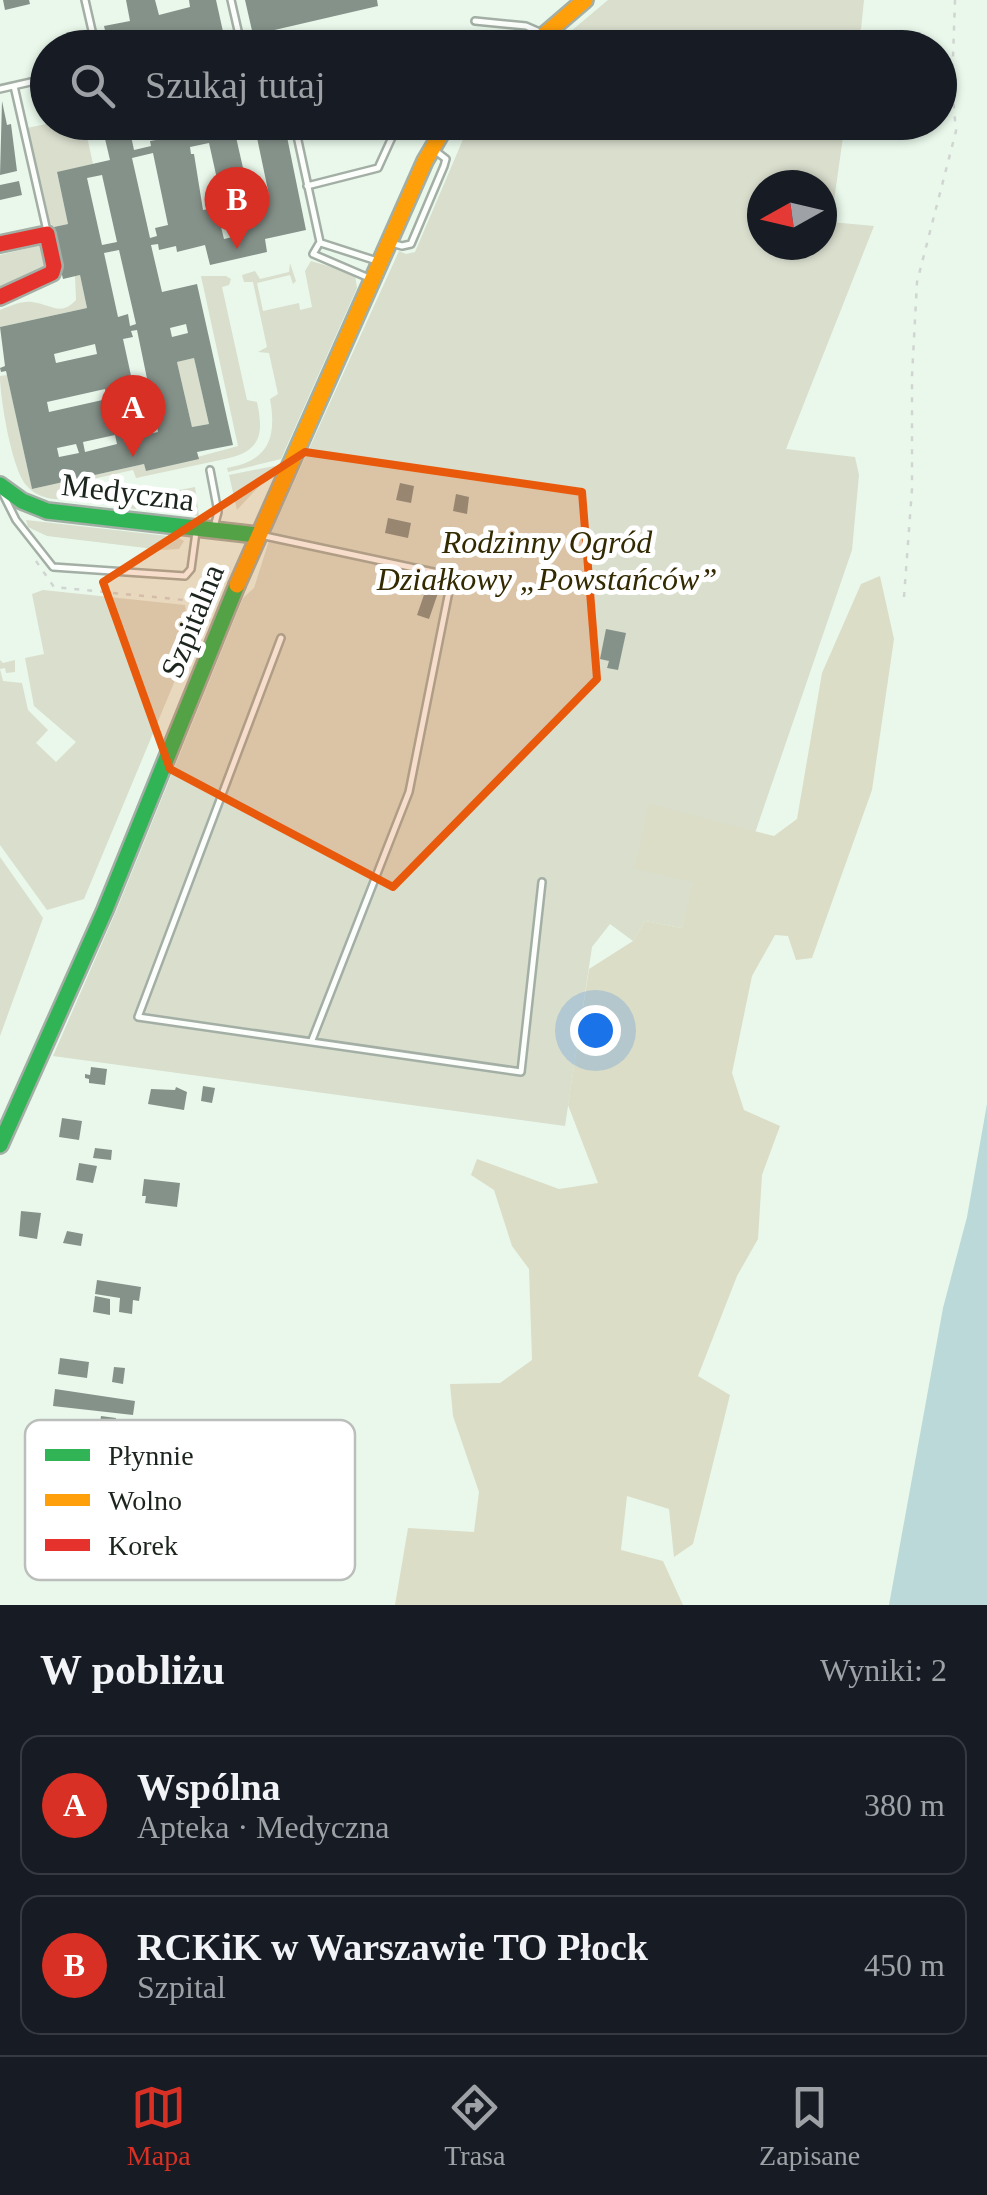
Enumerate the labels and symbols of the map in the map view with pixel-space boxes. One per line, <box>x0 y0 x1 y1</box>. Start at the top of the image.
pin: B <box>204 166 270 249</box>
north arrow <box>747 170 837 260</box>
pin: A <box>100 374 166 457</box>
street label: Medyczna <box>60 466 196 518</box>
park label: Rodzinny Ogród Działkowy „Powstańców” <box>376 524 717 597</box>
street label: Szpitalna <box>153 559 231 683</box>
your location <box>570 1005 621 1056</box>
legend <box>25 1420 355 1580</box>
text: Płynnie <box>108 1440 194 1471</box>
text: Wolno <box>108 1485 182 1516</box>
text: Korek <box>108 1530 178 1561</box>

